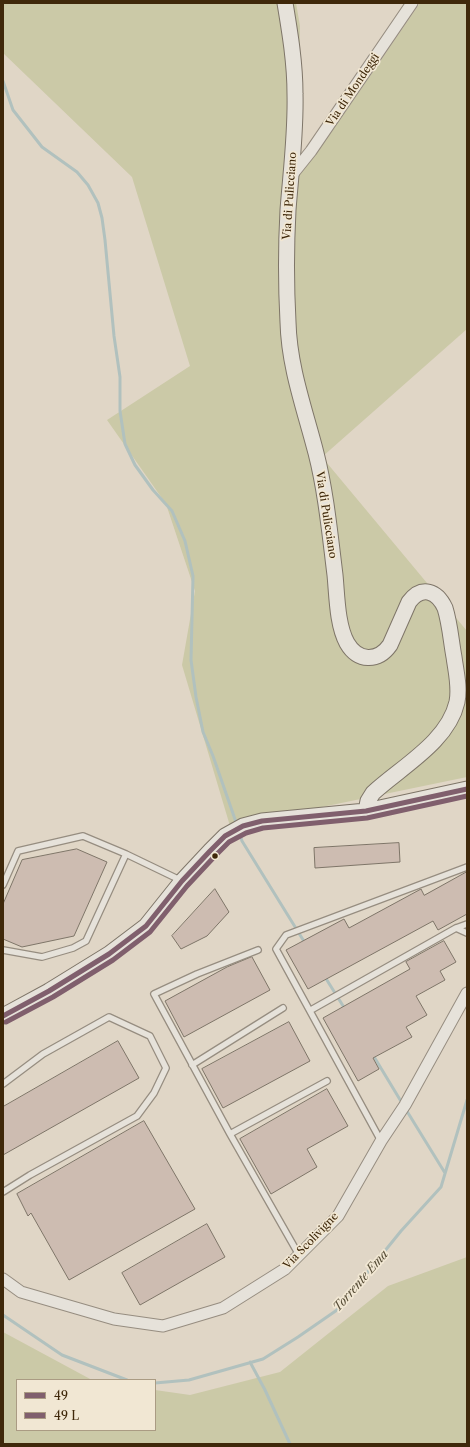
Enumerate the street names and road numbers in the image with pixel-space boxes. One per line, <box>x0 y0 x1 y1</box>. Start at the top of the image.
street label: Via di Mondeggi <box>324 51 382 129</box>
street label: Via di Pulicciano <box>280 152 300 240</box>
street label: Via di Pulicciano <box>313 471 339 559</box>
street label: Via Scolivigne <box>281 1210 341 1272</box>

